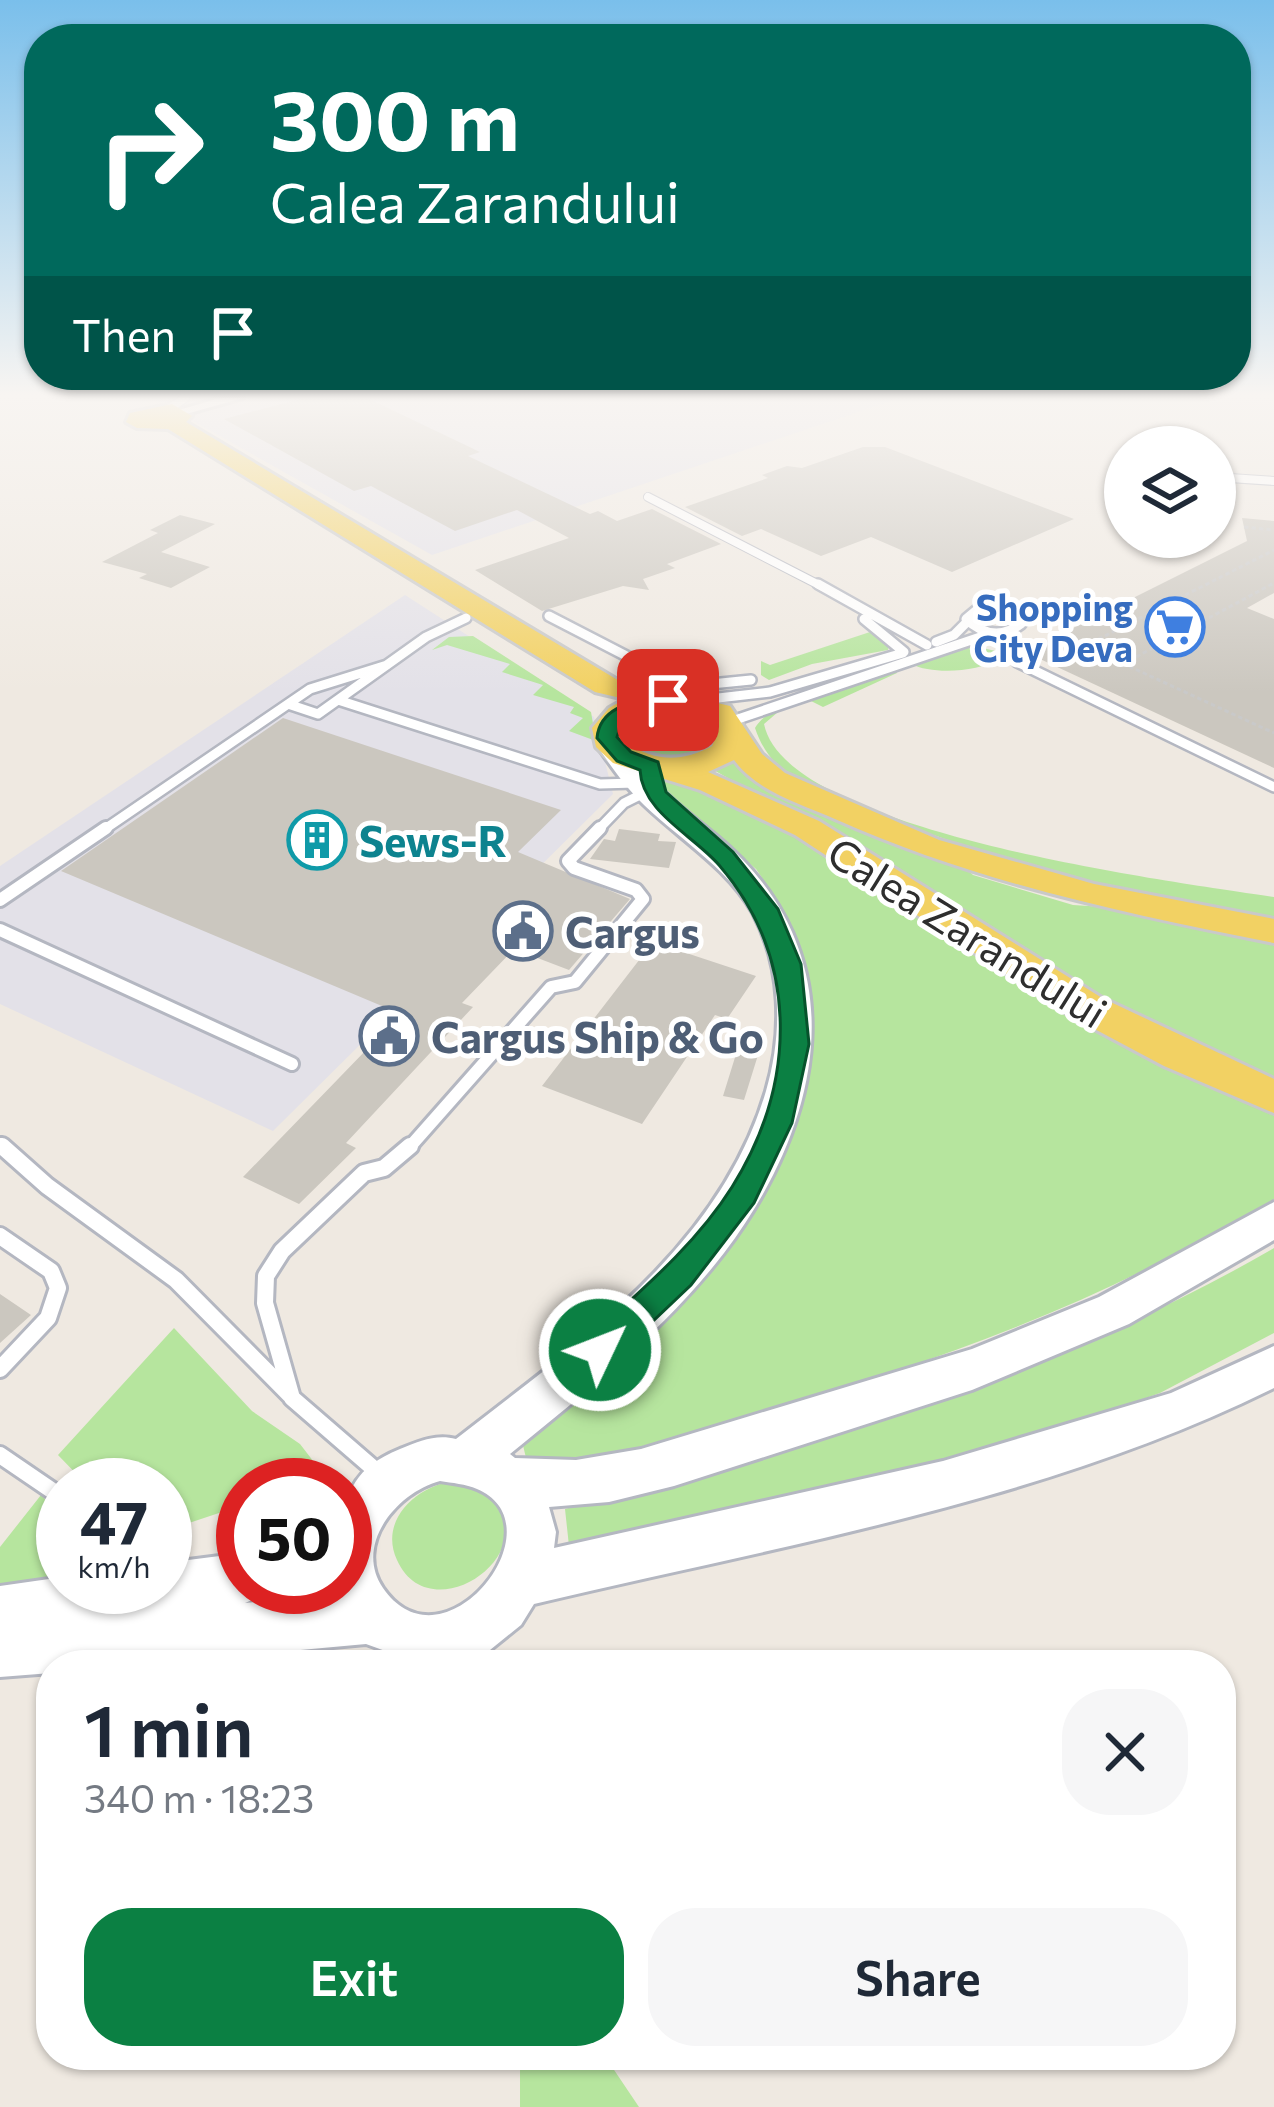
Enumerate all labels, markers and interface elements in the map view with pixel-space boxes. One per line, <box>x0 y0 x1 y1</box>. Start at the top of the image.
text: 300 m <box>270 66 520 168</box>
icon: right <box>72 72 228 228</box>
text: Calea Zarandului <box>270 168 680 234</box>
icon: arrive <box>200 300 266 366</box>
text: Then <box>72 306 176 361</box>
map controls <box>1104 426 1236 558</box>
button: layers <box>1104 426 1236 558</box>
place label: Shopping City Deva <box>974 584 1133 669</box>
supermarket icon: Shopping City Deva <box>1144 596 1206 658</box>
pin <box>617 649 719 751</box>
icon: arrive <box>635 667 701 733</box>
building icon: Sews-R <box>286 809 348 871</box>
place label: Sews-R <box>359 814 507 866</box>
street label: Calea Zarandului <box>819 824 1117 1038</box>
public building icon: Cargus <box>492 900 554 962</box>
place label: Cargus <box>565 905 700 957</box>
public building icon: Cargus Ship & Go <box>358 1005 420 1067</box>
place label: Cargus Ship & Go <box>431 1010 764 1062</box>
position arrow <box>537 1287 663 1413</box>
speed limit sign: 50 <box>216 1458 372 1614</box>
text: 47 <box>80 1484 148 1557</box>
text: km/h <box>78 1547 150 1584</box>
text: 1 min <box>84 1684 254 1772</box>
button: close <box>1062 1689 1188 1815</box>
text: 340 m · 18:23 <box>84 1773 314 1821</box>
button: Exit <box>84 1908 624 2046</box>
button: Share <box>648 1908 1188 2046</box>

